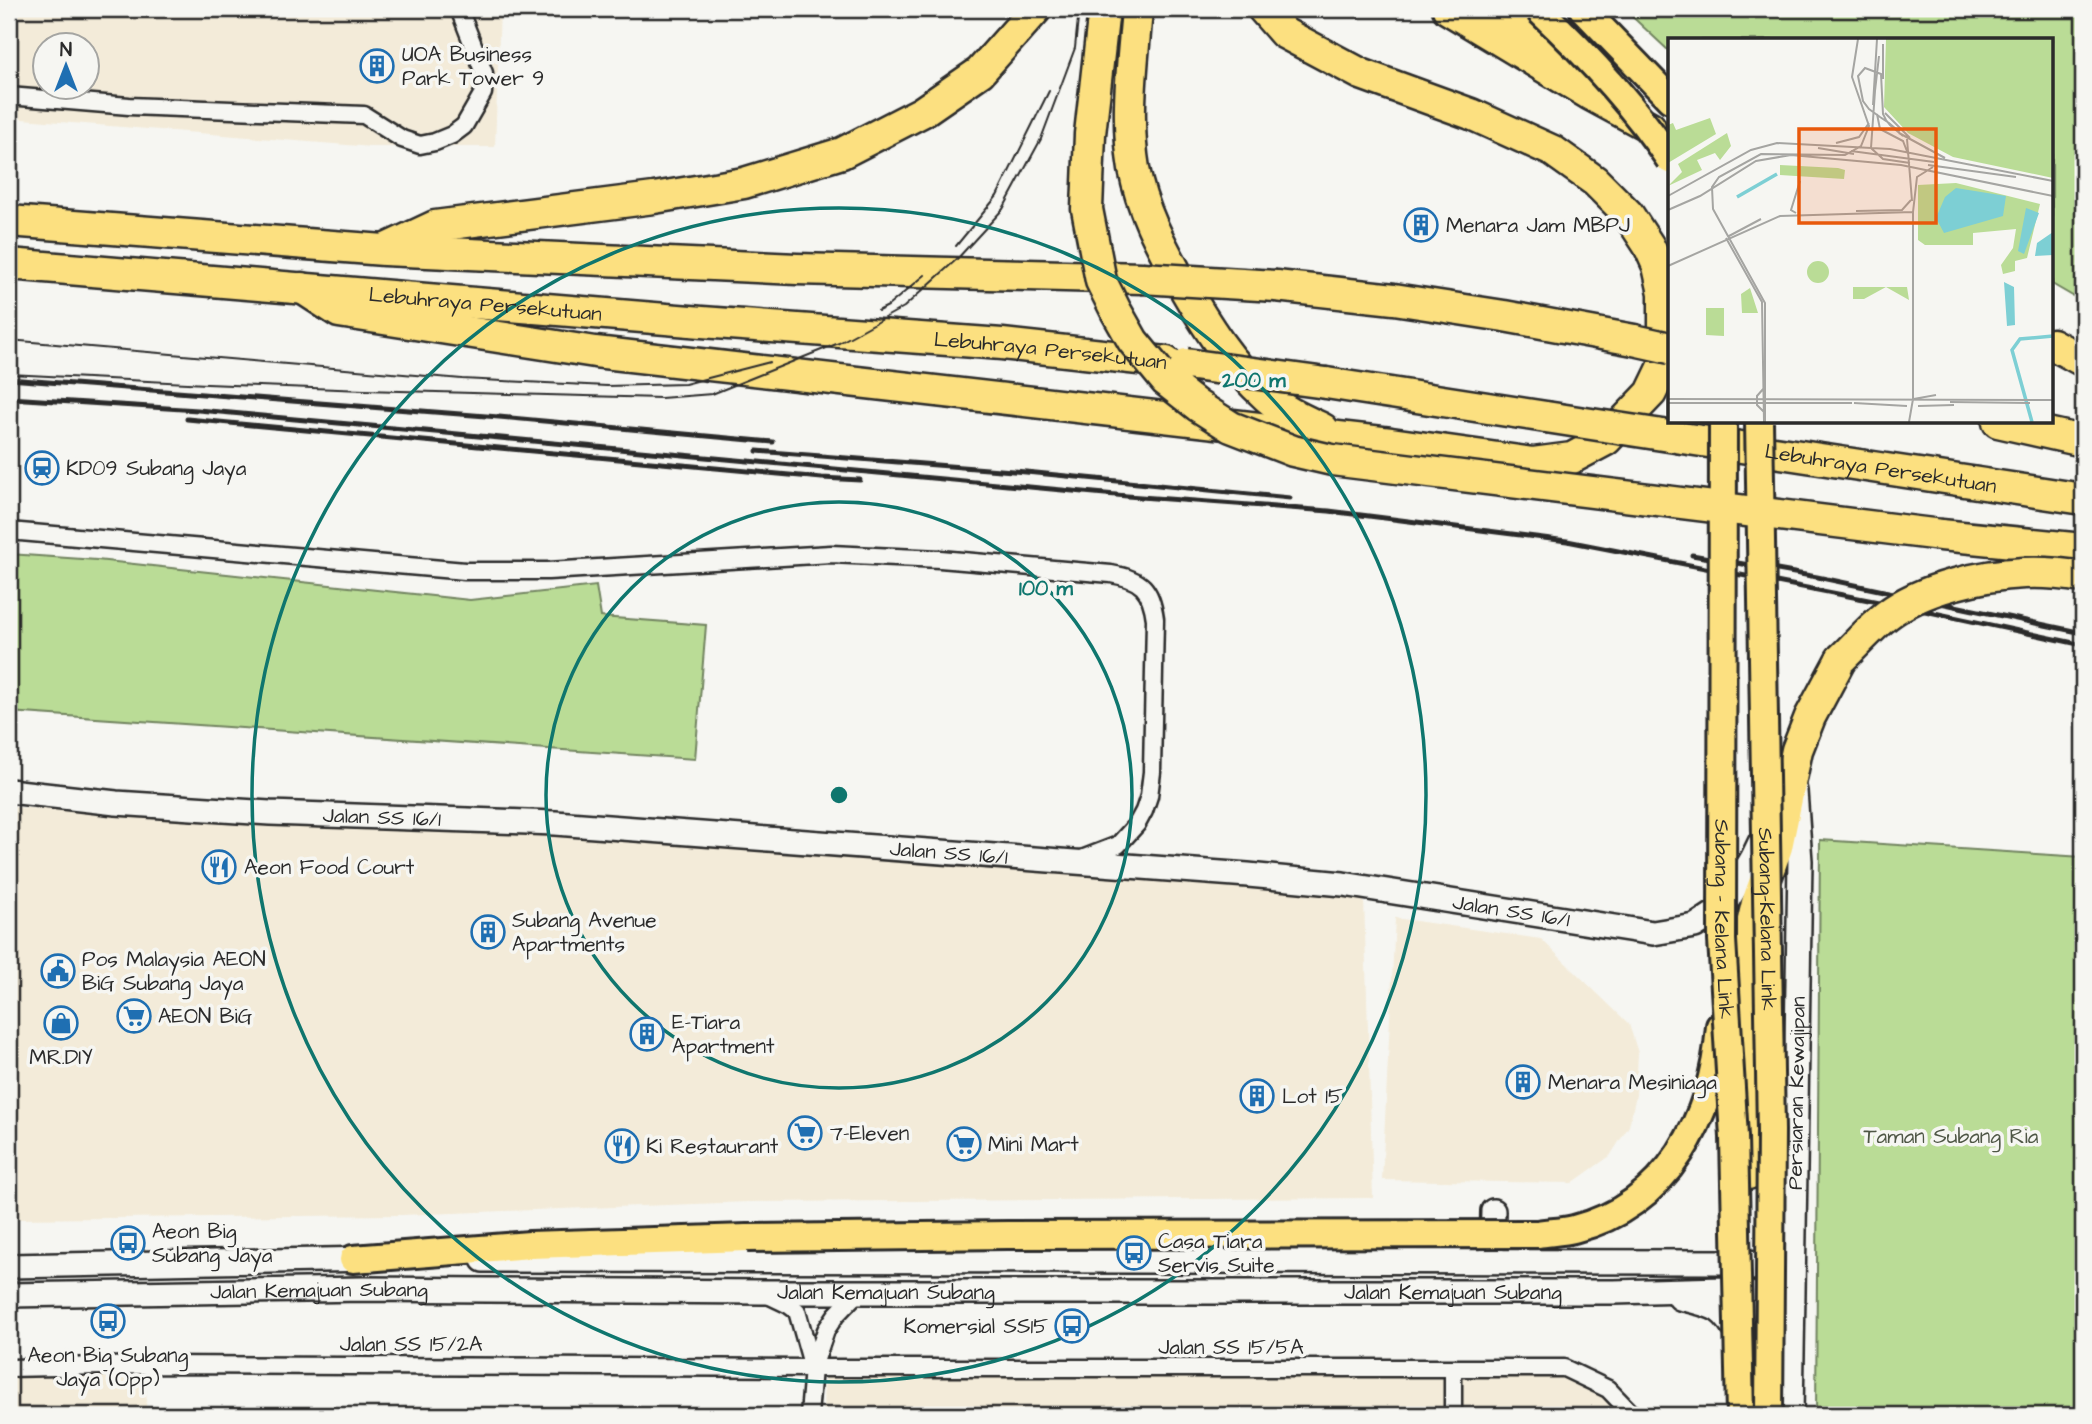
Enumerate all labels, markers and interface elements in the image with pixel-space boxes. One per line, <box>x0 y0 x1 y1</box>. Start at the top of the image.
north arrow <box>32 32 102 102</box>
text: N <box>60 37 72 64</box>
inset map <box>1668 38 2054 424</box>
place label: UOA Business Park Tower 9 <box>402 40 544 93</box>
building icon: UOA Business Park Tower 9 <box>358 47 396 85</box>
building icon: Menara Jam MBPJ <box>1402 206 1440 244</box>
place label: Menara Jam MBPJ <box>1446 211 1630 240</box>
street label: Lebuhraya Persekutuan <box>368 280 603 329</box>
street label: Lebuhraya Persekutuan <box>933 325 1168 377</box>
text: 200 m <box>1221 366 1286 395</box>
street label: Lebuhraya Persekutuan <box>1763 437 1998 501</box>
station icon: KD09 Subang Jaya <box>23 449 61 487</box>
place label: KD09 Subang Jaya <box>66 454 247 485</box>
text: 100 m <box>1019 574 1074 603</box>
centre of rings <box>827 783 851 807</box>
street label: Jalan SS 16/1 <box>322 801 442 834</box>
street label: Subang - Kelana Link <box>1705 819 1741 1020</box>
street label: Subang-Kelana Link <box>1750 827 1783 1011</box>
street label: Jalan SS 16/1 <box>889 834 1009 872</box>
restaurant icon: Aeon Food Court <box>200 848 238 886</box>
place label: Aeon Food Court <box>244 853 415 882</box>
street label: Jalan SS 16/1 <box>1451 888 1572 935</box>
place label: Subang Avenue Apartments <box>512 906 657 960</box>
building icon: Subang Avenue Apartments <box>469 913 507 951</box>
place label: Pos Malaysia AEON BiG Subang Jaya <box>82 945 266 1000</box>
public building icon: Pos Malaysia AEON BiG Subang Jaya <box>39 952 77 990</box>
street label: Persiaran Kewajipan <box>1781 996 1813 1190</box>
supermarket icon: AEON BiG <box>115 997 153 1035</box>
place label: AEON BiG <box>158 1002 253 1031</box>
shop icon: MR.DIY <box>42 1004 80 1042</box>
place label: E-Tiara Apartment <box>672 1008 775 1062</box>
building icon: E-Tiara Apartment <box>628 1015 666 1053</box>
place label: MR.DIY <box>29 1043 93 1072</box>
building icon: Menara Mesiniaga <box>1504 1063 1542 1101</box>
place label: Menara Mesiniaga <box>1548 1068 1717 1099</box>
building icon: Lot 15 <box>1238 1077 1276 1115</box>
place label: Lot 15 <box>1282 1082 1343 1111</box>
supermarket icon: 7-Eleven <box>786 1114 824 1152</box>
place label: 7-Eleven <box>830 1119 909 1148</box>
park label: Taman Subang Ria <box>1864 1122 2039 1153</box>
supermarket icon: Mini Mart <box>945 1125 983 1163</box>
restaurant icon: Ki Restaurant <box>603 1127 641 1165</box>
place label: Mini Mart <box>988 1130 1079 1159</box>
place label: Ki Restaurant <box>646 1132 779 1161</box>
place label: Aeon Big Subang Jaya <box>152 1217 273 1272</box>
bus stop icon: Aeon Big Subang Jaya <box>109 1224 147 1262</box>
place label: Casa Tiara Servis Suite <box>1158 1227 1275 1280</box>
bus stop icon: Casa Tiara Servis Suite <box>1115 1234 1153 1272</box>
street label: Jalan Kemajuan Subang <box>210 1275 428 1307</box>
street label: Jalan Kemajuan Subang <box>777 1278 995 1309</box>
street label: Jalan Kemajuan Subang <box>1344 1278 1562 1309</box>
bus stop icon: Aeon Big Subang Jaya (Opp) <box>89 1302 127 1340</box>
bus stop icon: Komersial SS15 <box>1053 1307 1091 1345</box>
place label: Komersial SS15 <box>904 1312 1048 1341</box>
street label: Jalan SS 15/2A <box>340 1330 483 1359</box>
street label: Jalan SS 15/5A <box>1158 1333 1304 1362</box>
place label: Aeon Big Subang Jaya (Opp) <box>28 1341 189 1396</box>

